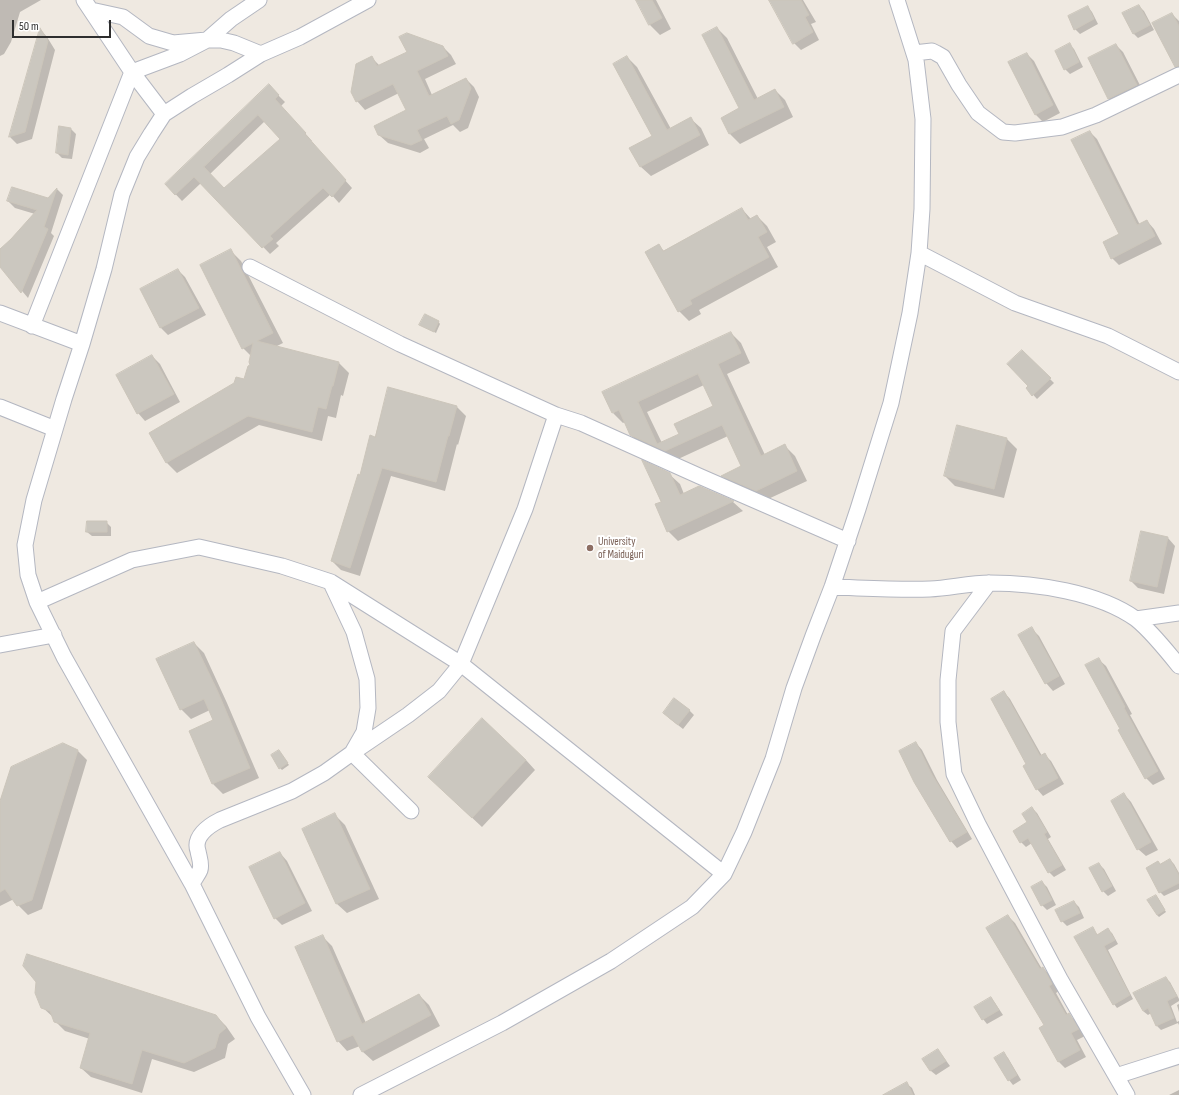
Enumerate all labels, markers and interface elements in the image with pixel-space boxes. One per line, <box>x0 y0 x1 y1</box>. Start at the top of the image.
scale bar <box>14 12 113 38</box>
text: 50 m <box>19 19 39 34</box>
place label: University of Maiduguri <box>598 535 644 561</box>
marker: University of Maiduguri <box>585 543 595 553</box>

